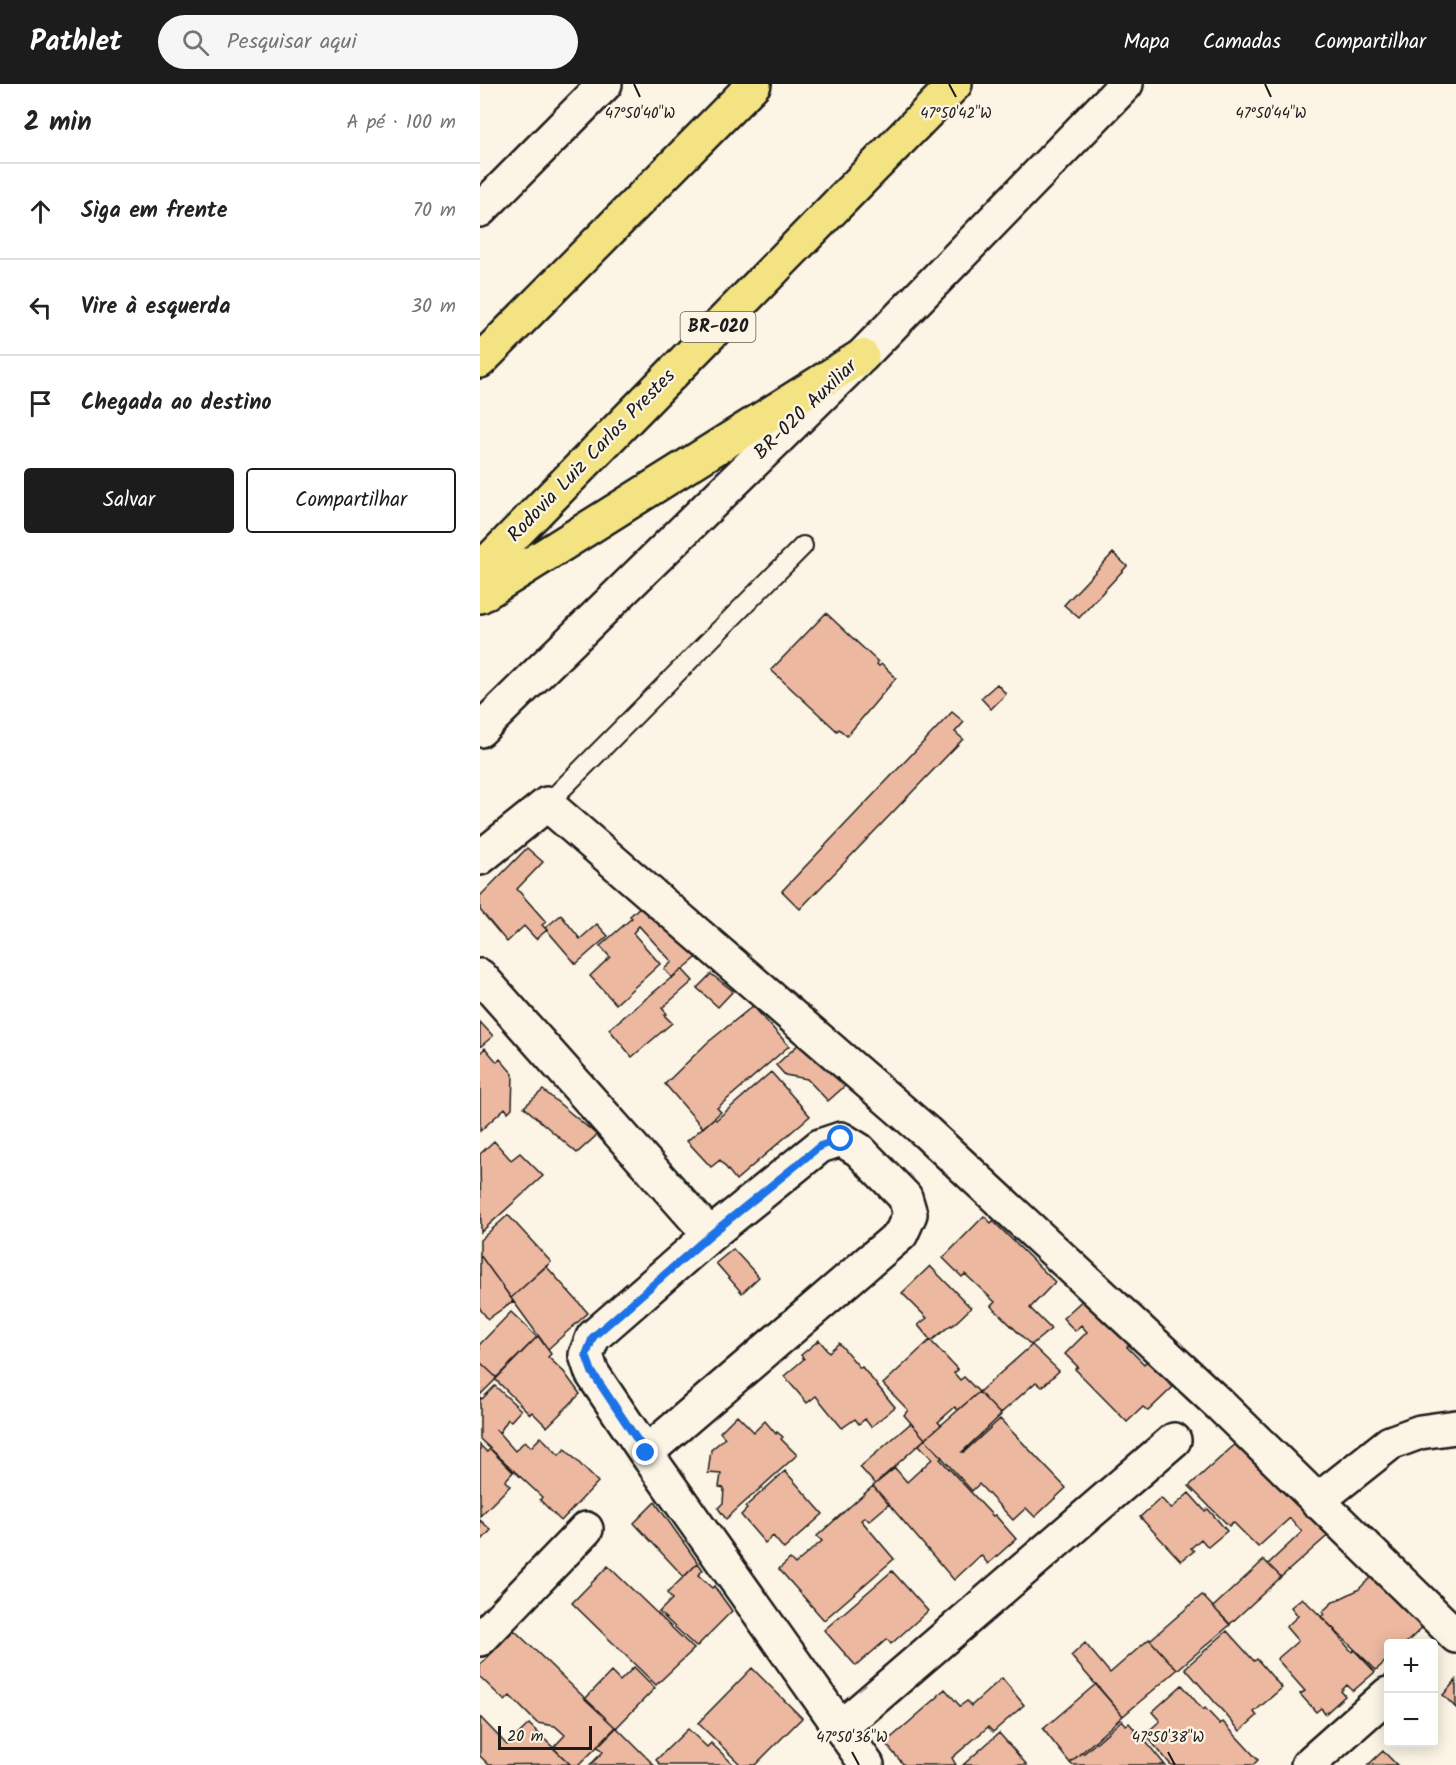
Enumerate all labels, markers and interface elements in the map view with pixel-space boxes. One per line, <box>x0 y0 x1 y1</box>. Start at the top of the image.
search box <box>158 15 578 69</box>
text: Pathlet <box>30 20 122 65</box>
text: Pesquisar aqui <box>227 25 357 60</box>
icon: search <box>179 26 212 59</box>
text: Mapa <box>1123 26 1170 59</box>
text: Camadas <box>1203 26 1281 59</box>
text: Compartilhar <box>1314 26 1426 59</box>
text: 2 min <box>24 102 92 144</box>
text: 47°50'40"W <box>605 102 675 126</box>
text: 47°50'42"W <box>920 102 992 126</box>
text: 47°50'44"W <box>1235 102 1307 126</box>
text: A pé · 100 m <box>347 107 456 139</box>
text: Siga em frente <box>81 194 227 229</box>
icon: ahead <box>24 195 57 228</box>
text: 70 m <box>413 195 456 227</box>
text: Vire à esquerda <box>81 290 230 325</box>
icon: left <box>24 291 57 324</box>
text: 30 m <box>411 291 456 323</box>
road number: BR-020 <box>680 312 756 342</box>
street label: BR-020 Auxiliar <box>747 351 866 468</box>
street label: Rodovia Luiz Carlos Prestes <box>500 361 684 550</box>
text: Chegada ao destino <box>81 386 272 421</box>
icon: arrive <box>24 387 57 420</box>
button: Salvar <box>24 468 234 533</box>
button: Compartilhar <box>246 468 456 533</box>
route start <box>827 1125 853 1151</box>
route end <box>632 1439 658 1465</box>
map controls <box>1384 1639 1438 1747</box>
button: + <box>1384 1639 1438 1693</box>
button: − <box>1384 1693 1438 1747</box>
scale bar <box>498 1723 592 1750</box>
text: 20 m <box>507 1724 543 1749</box>
text: 47°50'36"W <box>816 1726 888 1750</box>
text: 47°50'38"W <box>1132 1726 1204 1750</box>

